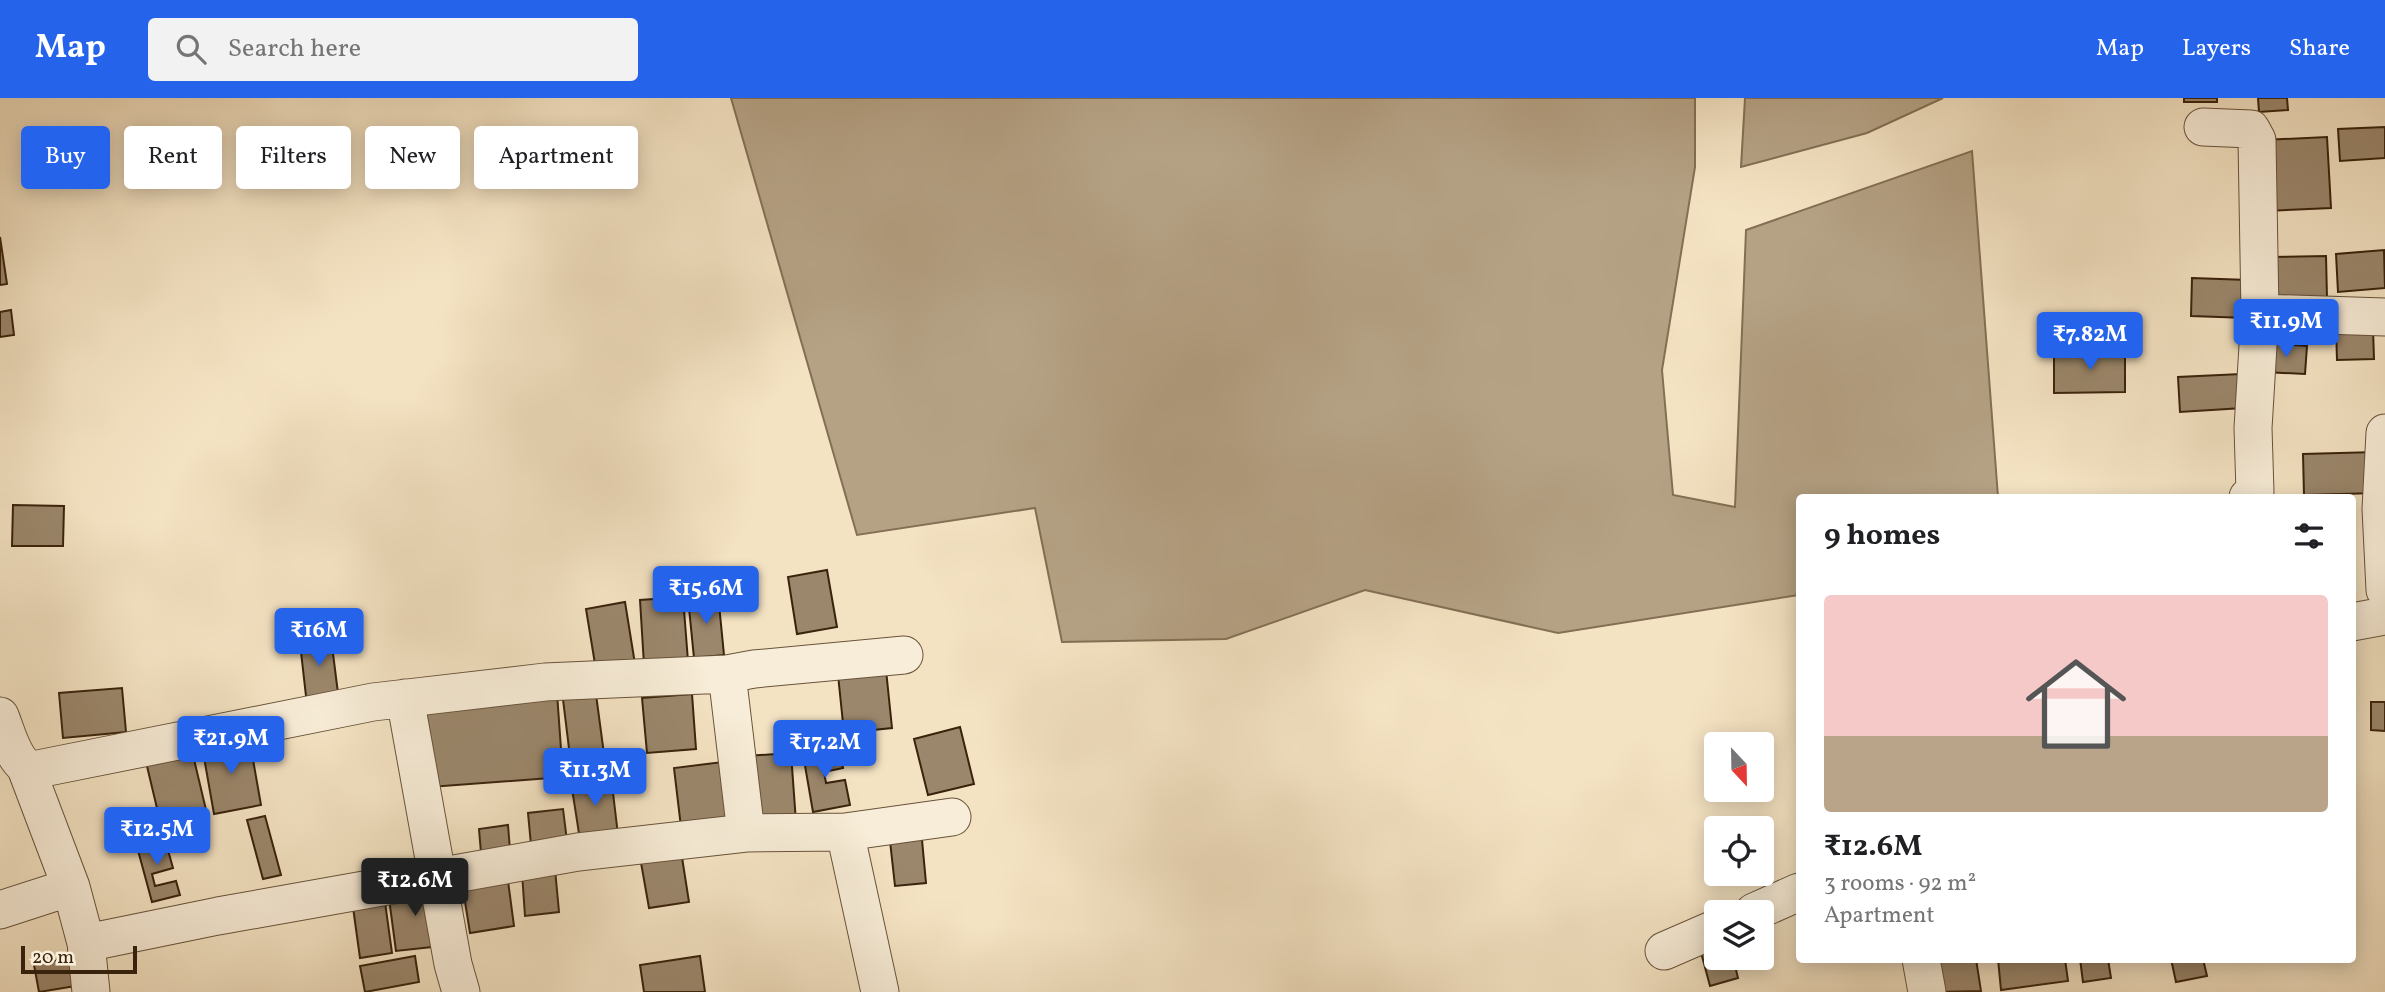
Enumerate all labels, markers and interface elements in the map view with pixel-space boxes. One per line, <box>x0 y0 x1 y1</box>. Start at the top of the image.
search box <box>148 18 638 81</box>
text: Map <box>35 26 106 72</box>
icon: search <box>172 30 210 68</box>
text: Search here <box>228 31 361 67</box>
text: Map <box>2096 32 2144 66</box>
text: Layers <box>2182 32 2251 66</box>
text: Share <box>2289 32 2350 66</box>
chip: Buy <box>21 126 110 189</box>
chip: Rent <box>124 126 222 189</box>
chip: Filters <box>236 126 351 189</box>
chip: New <box>365 126 460 189</box>
chip: Apartment <box>474 126 638 189</box>
pin: ₹11.9M <box>2229 300 2343 359</box>
text: ₹11.9M <box>2250 306 2322 338</box>
pin: ₹7.82M <box>2033 313 2147 372</box>
text: ₹7.82M <box>2053 319 2127 351</box>
text: 9 homes <box>1824 515 1940 557</box>
icon: filters <box>2290 517 2328 555</box>
pin: ₹15.6M <box>649 566 763 626</box>
text: ₹15.6M <box>669 573 743 605</box>
pin: ₹16M <box>278 608 360 668</box>
text: ₹16M <box>291 615 347 647</box>
icon: home <box>2013 641 2139 767</box>
pin: ₹21.9M <box>174 716 288 776</box>
pin: ₹17.2M <box>768 720 882 780</box>
text: ₹21.9M <box>193 723 269 755</box>
text: ₹17.2M <box>789 727 861 759</box>
north arrow <box>1704 732 1774 802</box>
map controls <box>1704 732 1774 970</box>
pin: ₹11.3M <box>538 748 652 808</box>
text: ₹11.3M <box>559 755 631 787</box>
pin: ₹12.5M <box>100 808 214 867</box>
text: ₹12.5M <box>120 814 194 846</box>
button: locate <box>1704 816 1774 886</box>
text: ₹12.6M <box>1824 826 1922 868</box>
pin: ₹12.6M <box>358 858 472 918</box>
text: ₹12.6M <box>377 865 453 897</box>
text: 3 rooms · 92 m² <box>1824 868 1976 900</box>
button: layers <box>1704 900 1774 970</box>
text: Apartment <box>1824 900 1935 932</box>
scale bar <box>21 943 136 975</box>
text: 20 m <box>32 945 74 971</box>

